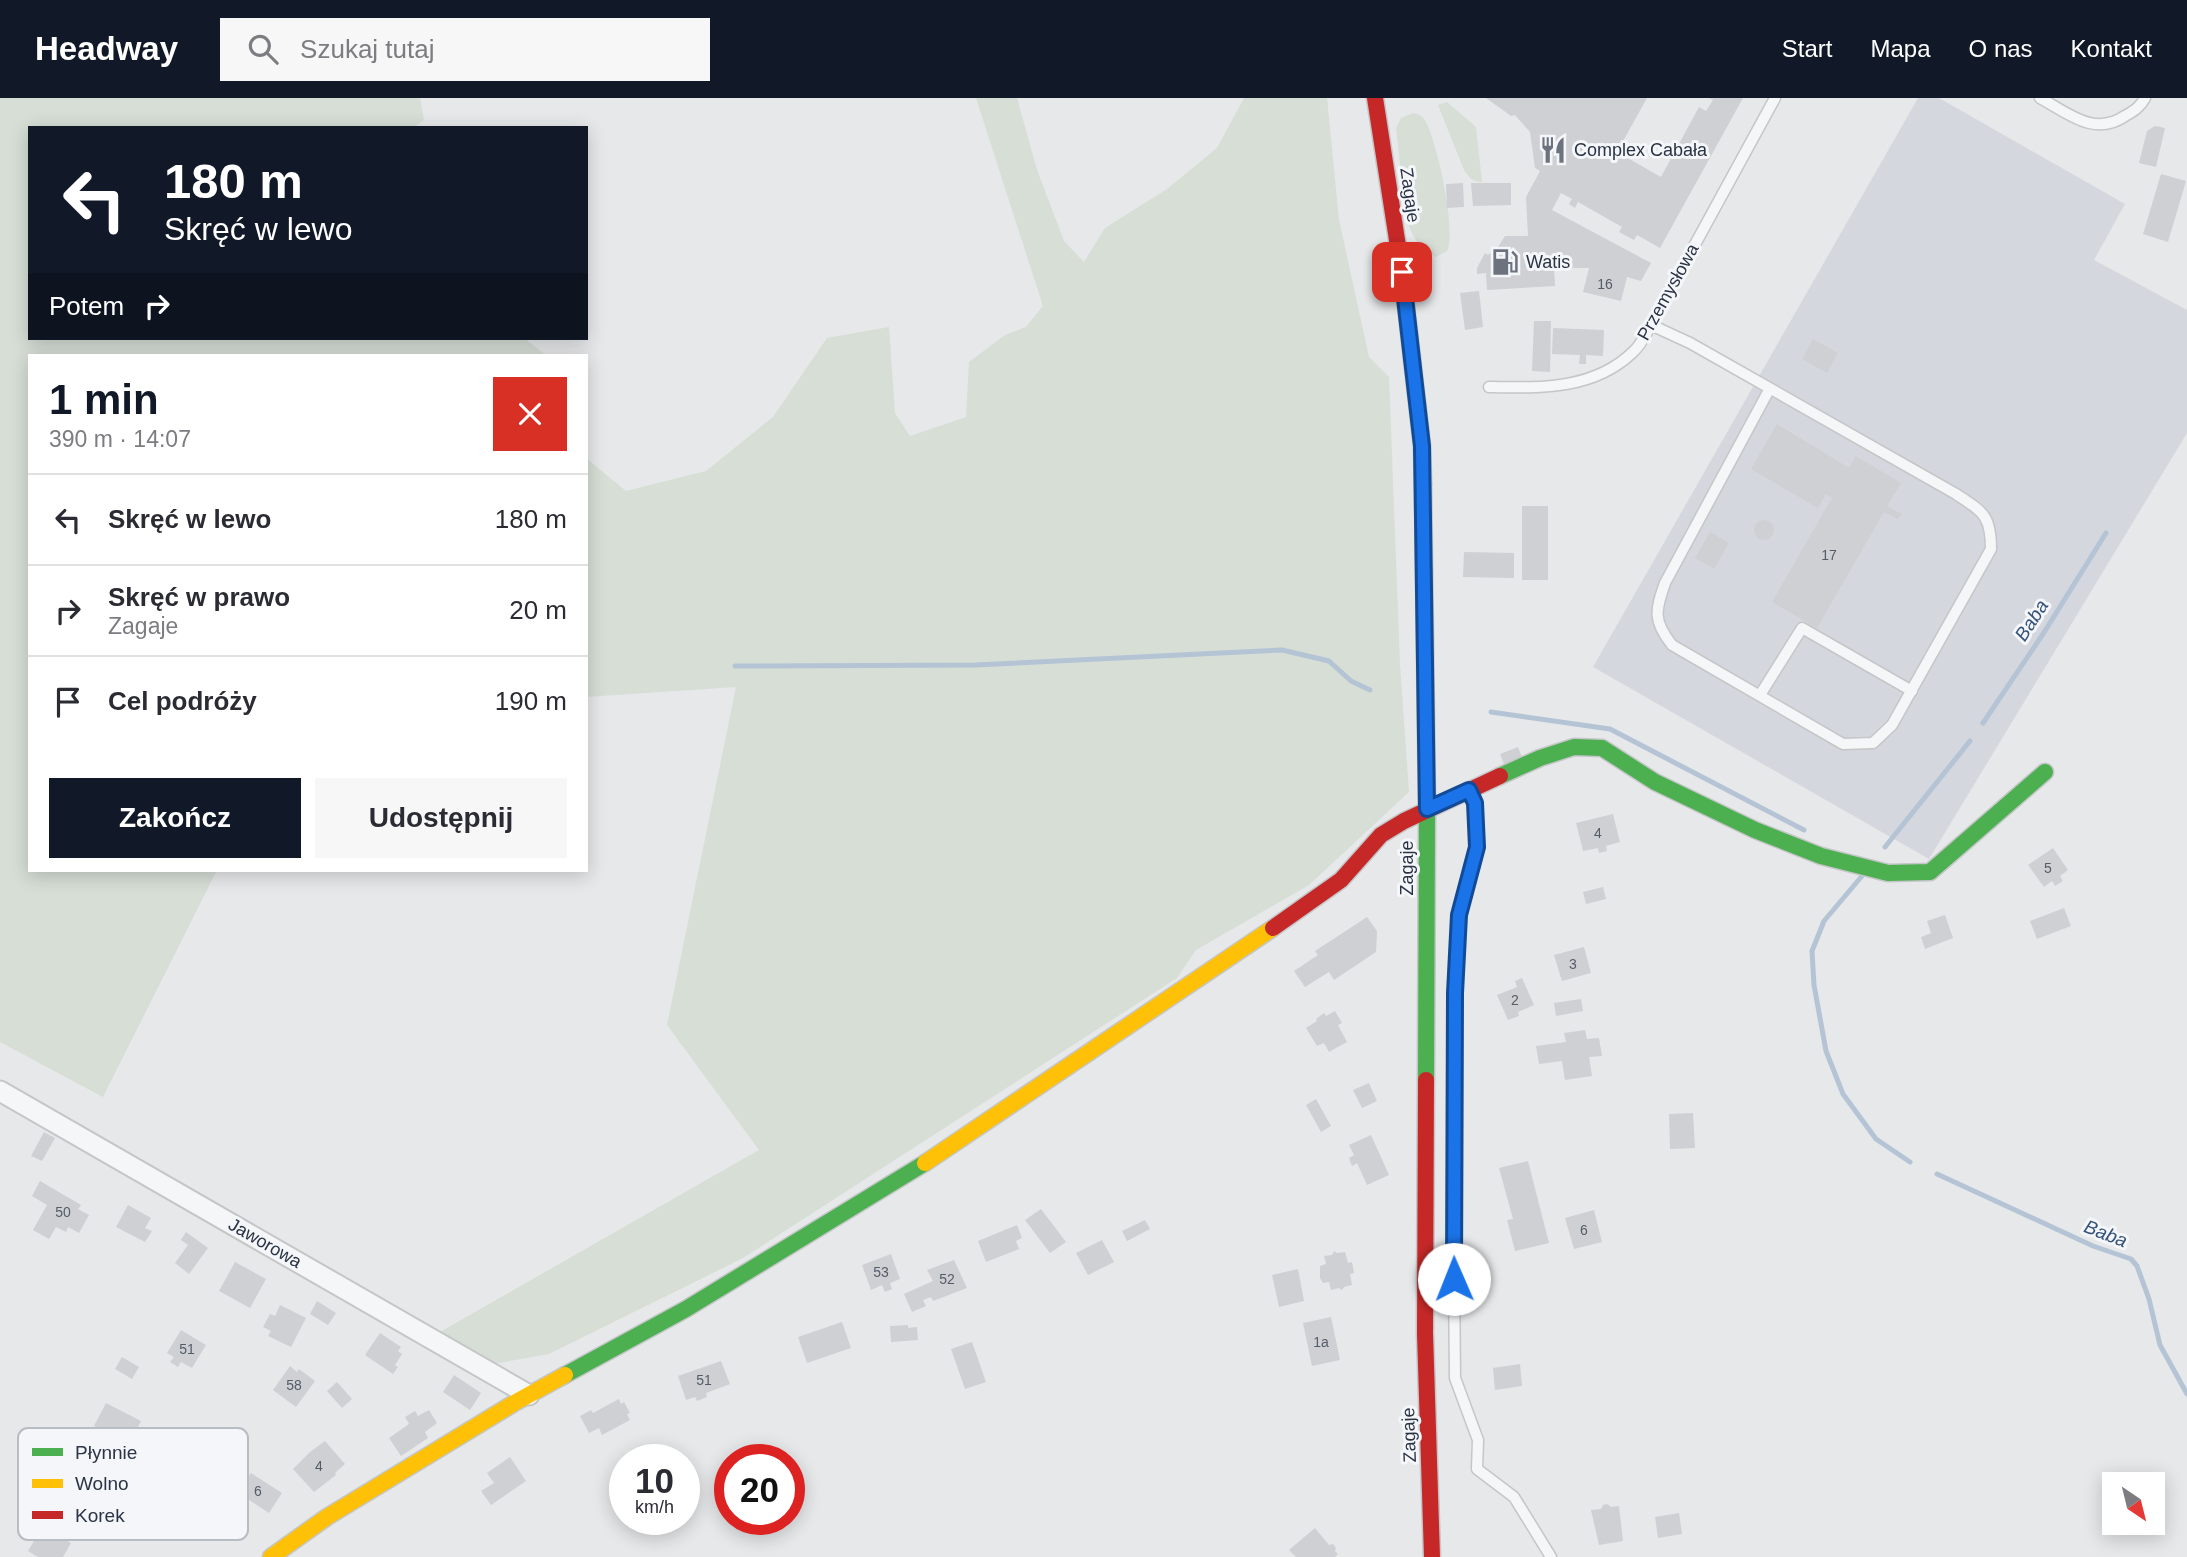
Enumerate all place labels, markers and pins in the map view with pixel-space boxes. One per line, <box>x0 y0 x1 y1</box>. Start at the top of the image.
restaurant icon: Complex Cabała <box>1538 135 1568 165</box>
place label: Complex Cabała <box>1574 140 1708 160</box>
pin <box>1372 242 1432 302</box>
fuel station icon: Watis <box>1490 247 1520 277</box>
place label: Watis <box>1526 252 1570 272</box>

